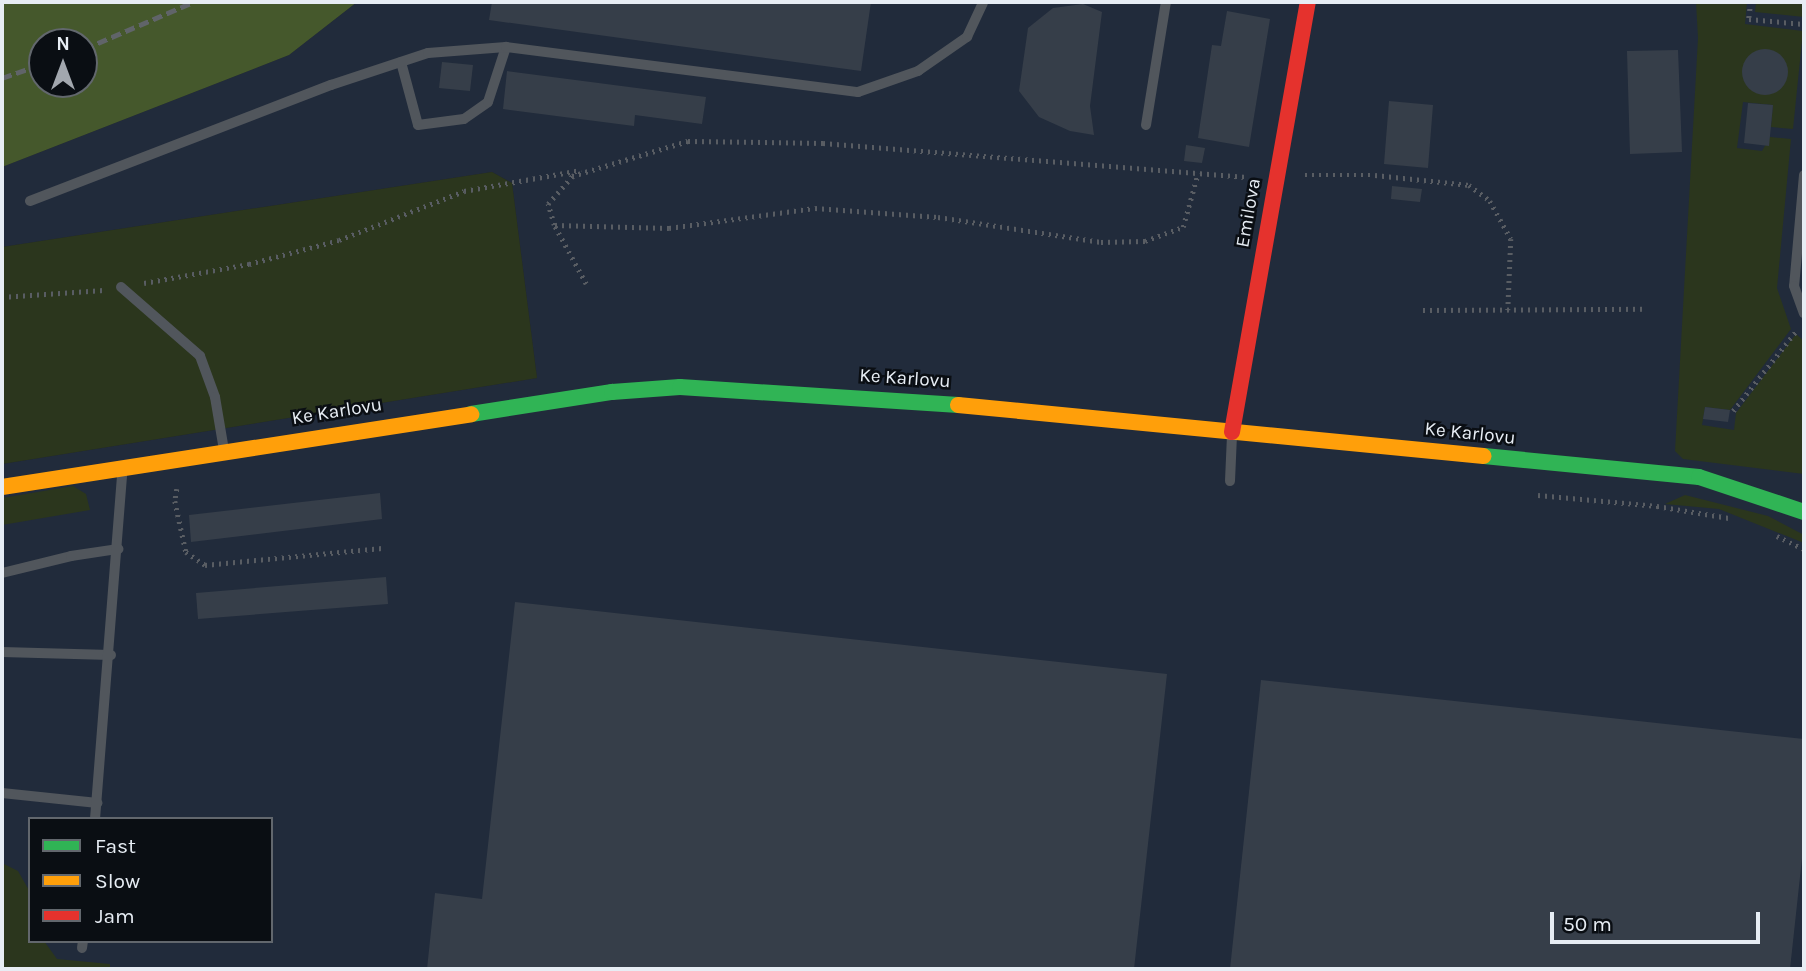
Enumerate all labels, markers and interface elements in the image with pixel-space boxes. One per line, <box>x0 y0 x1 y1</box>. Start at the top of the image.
north arrow <box>28 28 98 98</box>
text: N <box>56 33 70 55</box>
street label: Emilova <box>1232 177 1266 249</box>
street label: Ke Karlovu <box>859 364 951 394</box>
street label: Ke Karlovu <box>290 394 384 430</box>
street label: Ke Karlovu <box>1423 418 1517 450</box>
legend <box>28 817 273 943</box>
text: Fast <box>95 834 136 858</box>
text: Slow <box>95 869 140 893</box>
scale bar <box>1554 898 1764 942</box>
text: Jam <box>95 904 135 928</box>
text: 50 m <box>1563 912 1612 936</box>

